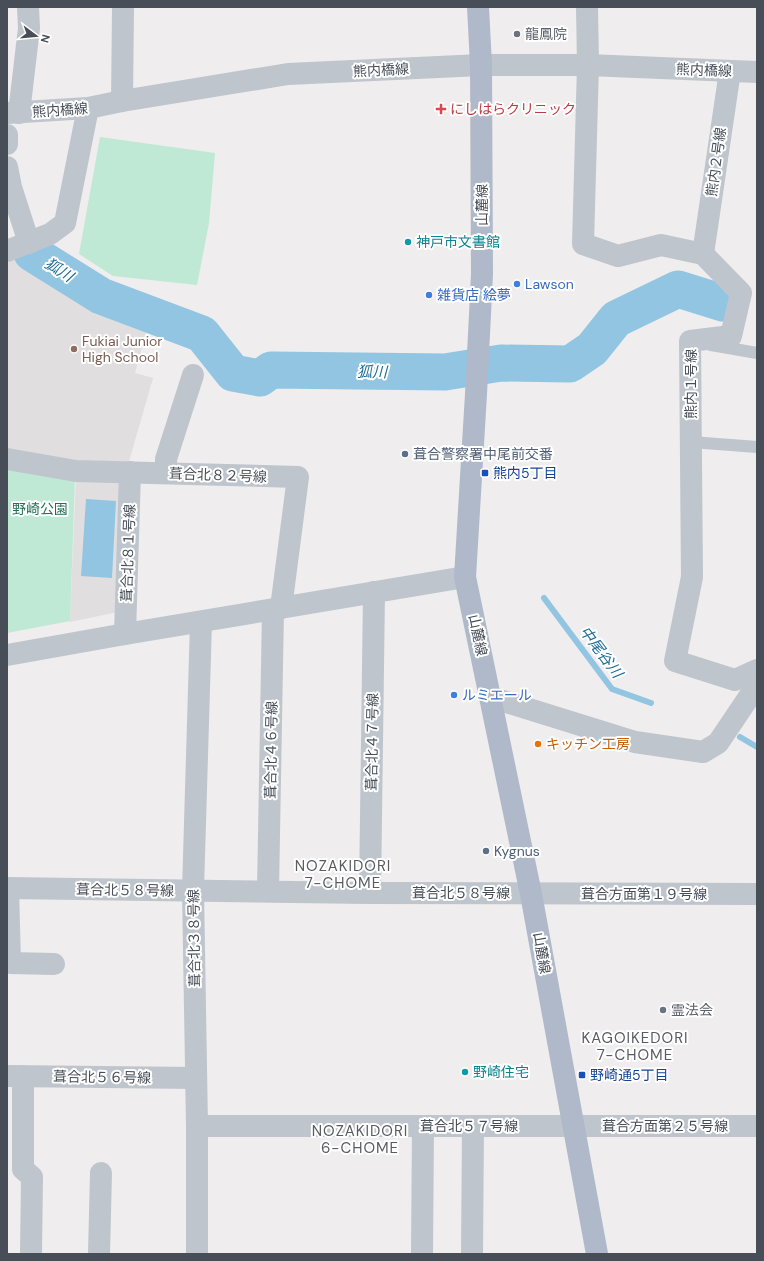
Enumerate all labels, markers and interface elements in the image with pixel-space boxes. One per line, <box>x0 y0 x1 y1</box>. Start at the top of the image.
north arrow <box>16 16 56 56</box>
place label: 龍鳳院 <box>525 25 567 43</box>
marker: 龍鳳院 <box>512 29 522 39</box>
text: N <box>38 33 53 45</box>
street label: 熊内橋線 <box>353 60 409 80</box>
street label: 熊内橋線 <box>676 60 732 80</box>
street label: 熊内橋線 <box>31 99 89 121</box>
place label: にしはらクリニック <box>450 100 576 118</box>
marker: にしはらクリニック <box>435 103 447 115</box>
street label: 熊内２号線 <box>702 126 730 198</box>
street label: 山麓線 <box>473 184 491 226</box>
place label: 神戸市文書館 <box>416 233 500 251</box>
marker: 神戸市文書館 <box>403 237 413 247</box>
water label: 狐川 <box>41 254 79 287</box>
place label: Lawson <box>525 275 574 293</box>
marker: Lawson <box>512 279 522 289</box>
place label: 雑貨店 絵夢 <box>437 286 511 304</box>
marker: 雑貨店 絵夢 <box>424 290 434 300</box>
place label: Fukiai Junior High School <box>82 332 163 366</box>
marker: Fukiai Junior High School <box>69 344 79 354</box>
street label: 熊内１号線 <box>682 349 700 419</box>
water label: 狐川 <box>357 362 389 382</box>
place label: 葺合警察署中尾前交番 <box>413 445 553 463</box>
marker: 葺合警察署中尾前交番 <box>400 449 410 459</box>
street label: 葺合北８２号線 <box>169 464 267 486</box>
place label: 熊内5丁目 <box>493 464 558 482</box>
marker: 熊内5丁目 <box>480 468 490 478</box>
park label: 野崎公園 <box>12 500 68 518</box>
street label: 葺合北８１号線 <box>117 504 139 602</box>
street label: 山麓線 <box>465 613 491 657</box>
water label: 中尾谷川 <box>575 622 628 684</box>
place label: ルミエール <box>462 686 532 704</box>
marker: ルミエール <box>449 690 459 700</box>
street label: 葺合北４７号線 <box>362 693 382 791</box>
street label: 葺合北４６号線 <box>261 701 281 799</box>
place label: キッチン工房 <box>546 735 630 753</box>
marker: キッチン工房 <box>533 739 543 749</box>
place label: Kygnus <box>494 842 540 860</box>
marker: Kygnus <box>481 846 491 856</box>
district label: NOZAKIDORI 7-CHOME <box>295 856 391 893</box>
street label: 葺合北５８号線 <box>76 880 174 900</box>
street label: 葺合北５８号線 <box>412 884 510 902</box>
street label: 葺合方面第１９号線 <box>581 885 707 903</box>
street label: 葺合北３８号線 <box>184 889 204 987</box>
street label: 山麓線 <box>529 931 555 975</box>
place label: 霊法会 <box>671 1001 713 1019</box>
marker: 霊法会 <box>658 1005 668 1015</box>
district label: KAGOIKEDORI 7-CHOME <box>581 1028 689 1065</box>
place label: 野崎住宅 <box>473 1063 529 1081</box>
place label: 野崎通5丁目 <box>590 1066 669 1084</box>
street label: 葺合北５６号線 <box>53 1067 151 1087</box>
marker: 野崎住宅 <box>460 1067 470 1077</box>
marker: 野崎通5丁目 <box>577 1070 587 1080</box>
street label: 葺合北５７号線 <box>420 1117 518 1135</box>
street label: 葺合方面第２５号線 <box>602 1117 728 1135</box>
district label: NOZAKIDORI 6-CHOME <box>312 1121 408 1158</box>

